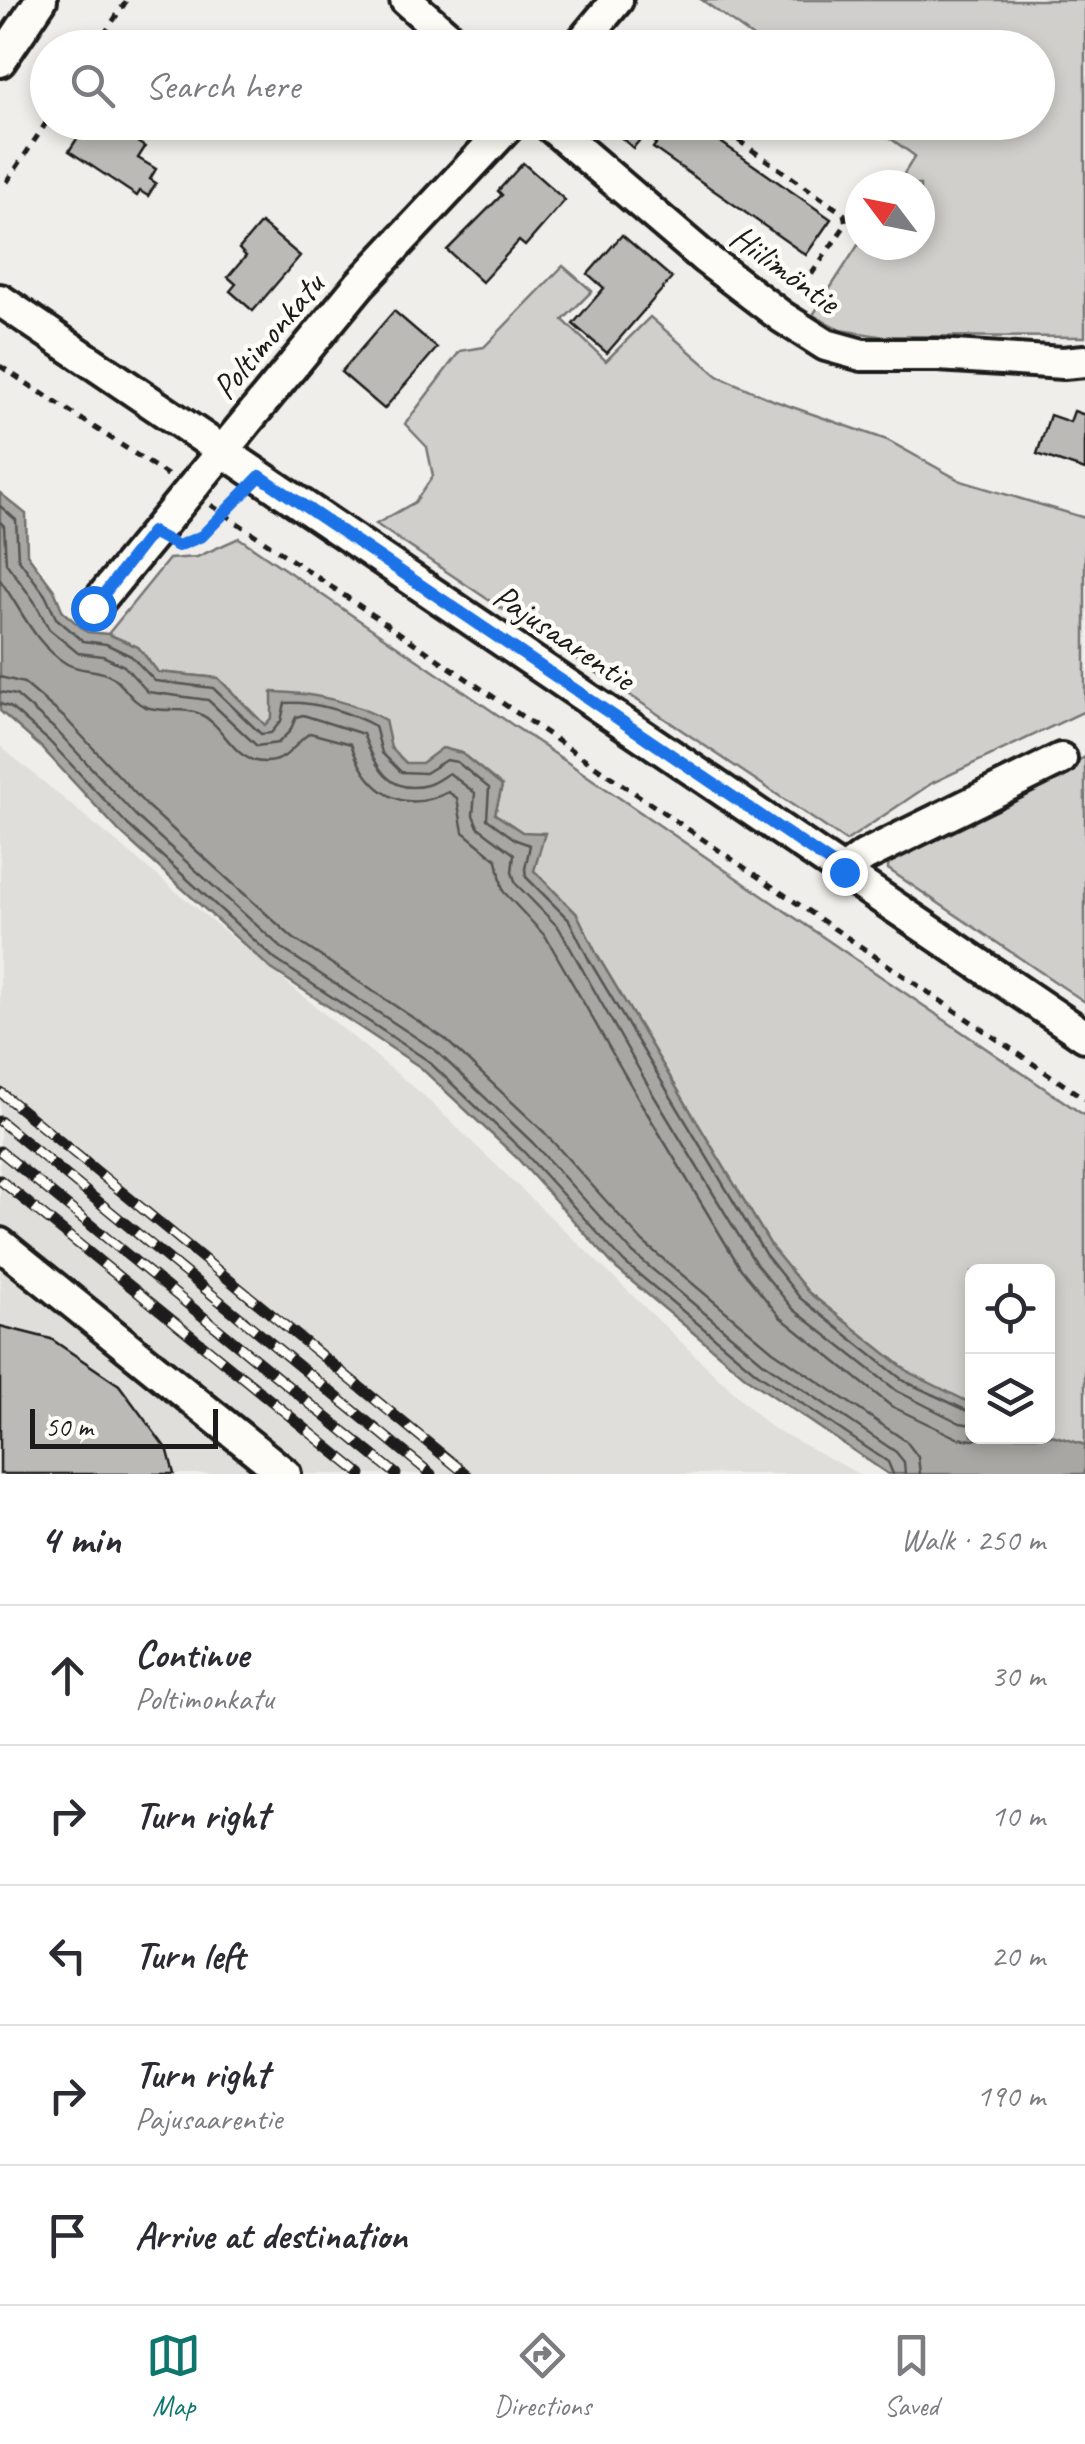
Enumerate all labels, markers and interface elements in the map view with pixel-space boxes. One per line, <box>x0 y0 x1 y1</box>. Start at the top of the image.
search box <box>30 30 1055 140</box>
icon: search <box>65 58 120 113</box>
text: Search here <box>145 62 300 109</box>
north arrow <box>845 170 935 260</box>
street label: Hiilimöntie <box>721 214 851 325</box>
street label: Poltimonkatu <box>202 262 335 409</box>
street label: Pajusaarentie <box>485 573 646 702</box>
route start <box>71 586 117 632</box>
route end <box>822 850 868 896</box>
map controls <box>965 1264 1055 1444</box>
button: locate <box>965 1264 1055 1354</box>
button: layers <box>965 1354 1055 1444</box>
scale bar <box>30 1404 218 1448</box>
text: 50 m <box>45 1409 93 1444</box>
text: 4 min <box>40 1513 120 1566</box>
text: Walk · 250 m <box>901 1519 1045 1560</box>
text: Continue <box>135 1631 249 1678</box>
icon: ahead <box>40 1648 95 1703</box>
text: 30 m <box>991 1655 1045 1696</box>
text: Poltimonkatu <box>135 1678 274 1719</box>
icon: right <box>40 1788 95 1843</box>
text: Turn right <box>135 1792 269 1839</box>
text: 10 m <box>991 1795 1045 1836</box>
icon: left <box>40 1928 95 1983</box>
text: Turn left <box>135 1932 245 1979</box>
text: 20 m <box>991 1935 1045 1976</box>
text: Turn right <box>135 2051 269 2098</box>
icon: right <box>40 2068 95 2123</box>
text: 190 m <box>976 2075 1045 2116</box>
text: Pajusaarentie <box>135 2098 282 2139</box>
icon: arrive <box>40 2208 95 2263</box>
text: Arrive at destination <box>135 2212 407 2259</box>
tab: Map <box>146 2328 201 2423</box>
tab: Directions <box>494 2328 591 2423</box>
tab: Saved <box>884 2328 939 2423</box>

